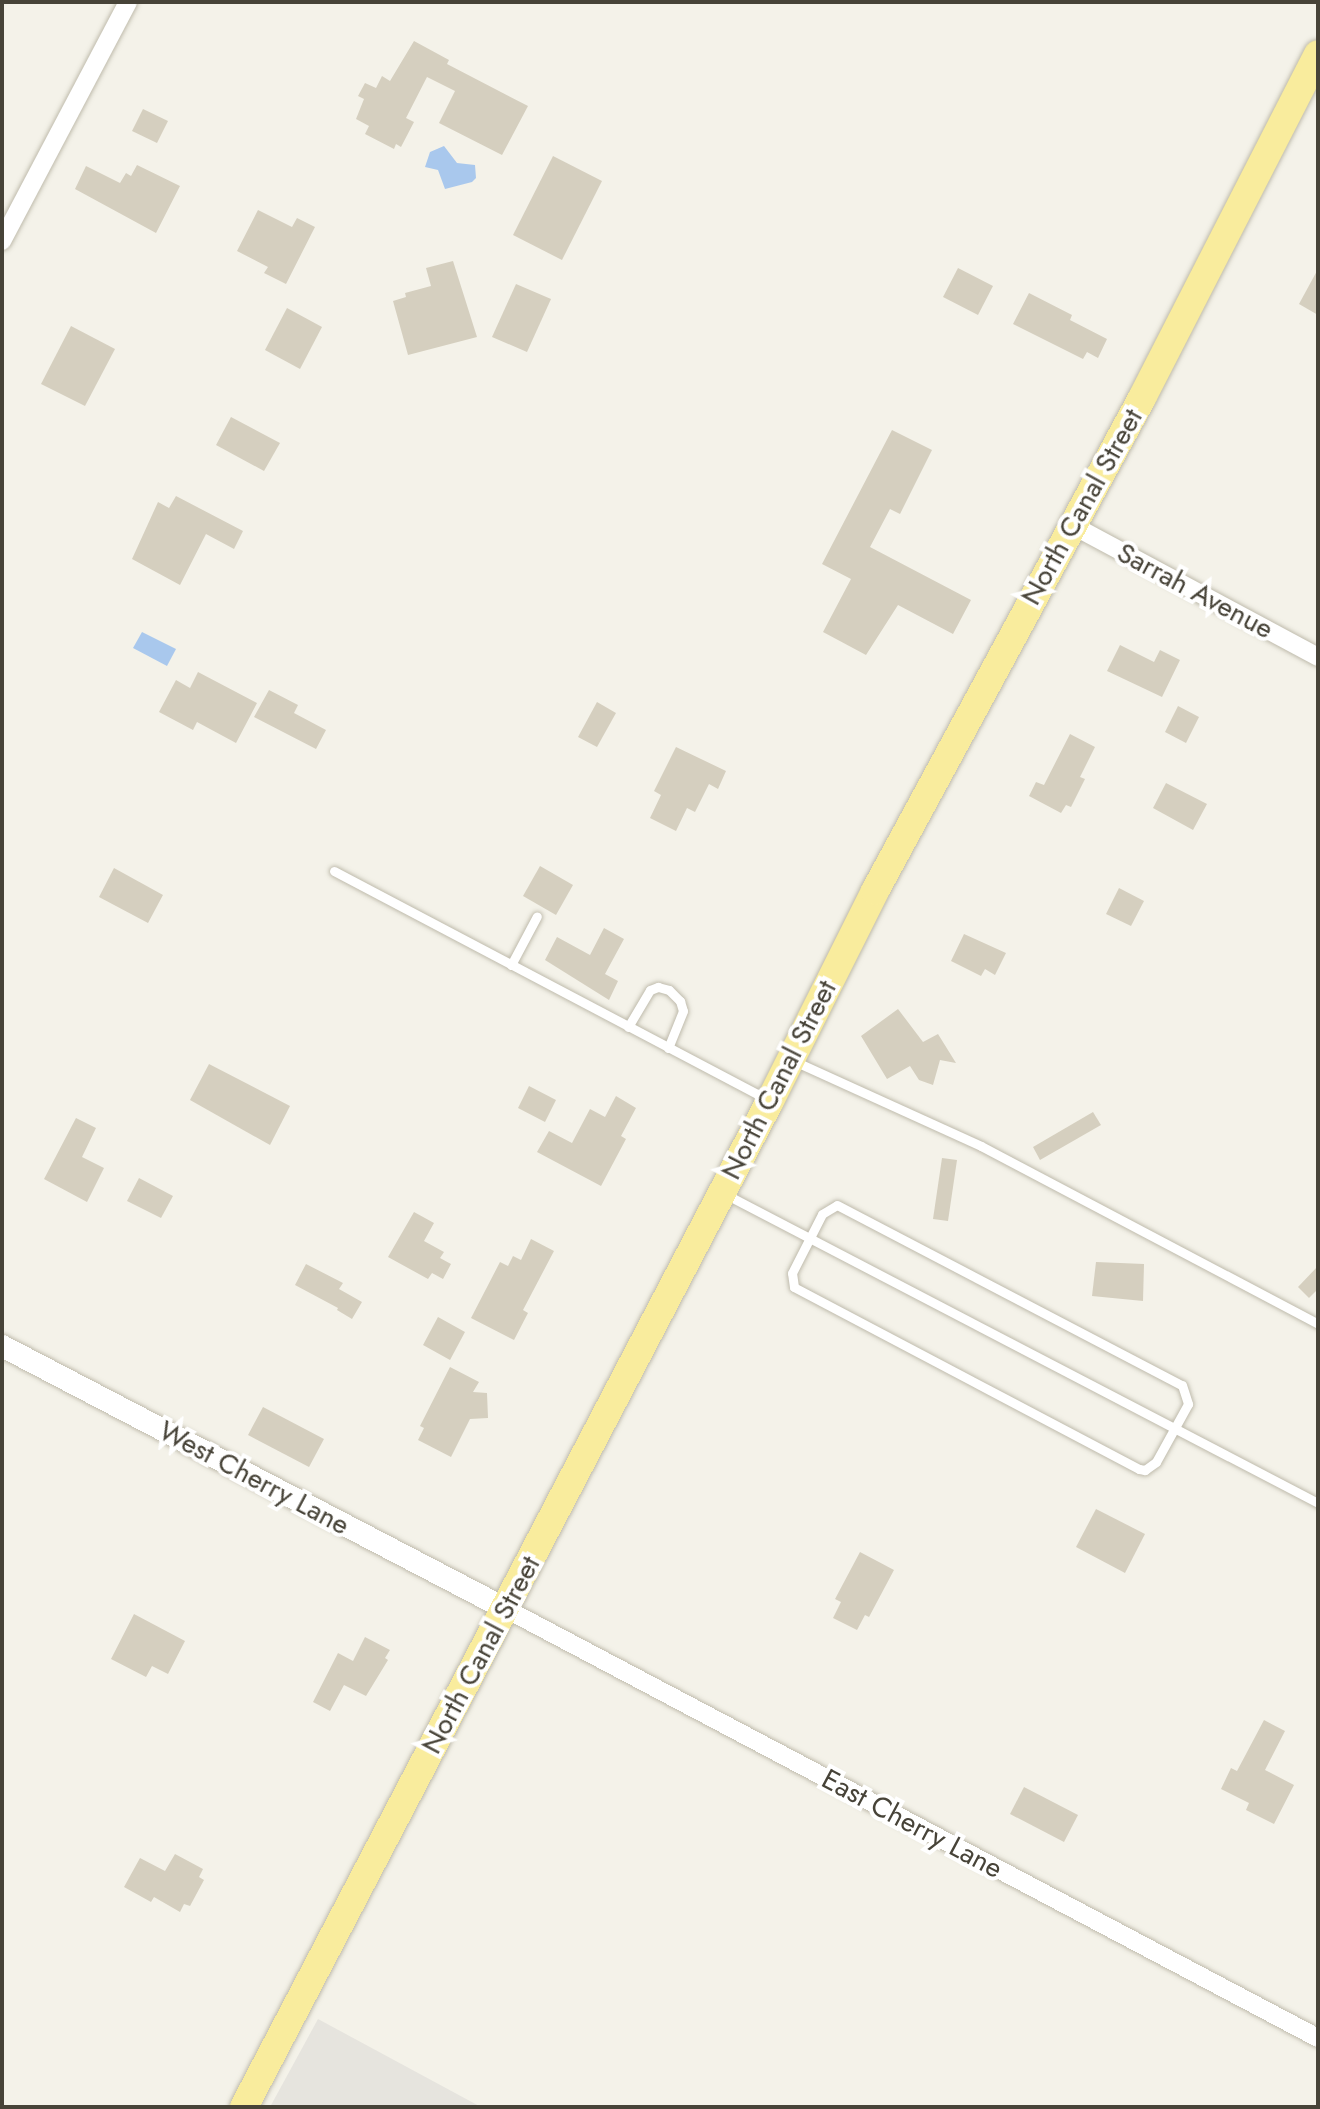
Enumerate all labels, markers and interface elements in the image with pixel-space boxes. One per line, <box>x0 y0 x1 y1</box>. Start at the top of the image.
street label: North Canal Street <box>1014 403 1150 611</box>
street label: Sarrah Avenue <box>1111 536 1279 646</box>
street label: North Canal Street <box>714 975 844 1185</box>
street label: West Cherry Lane <box>153 1414 355 1542</box>
street label: North Canal Street <box>415 1550 547 1760</box>
street label: East Cherry Lane <box>816 1762 1008 1886</box>

